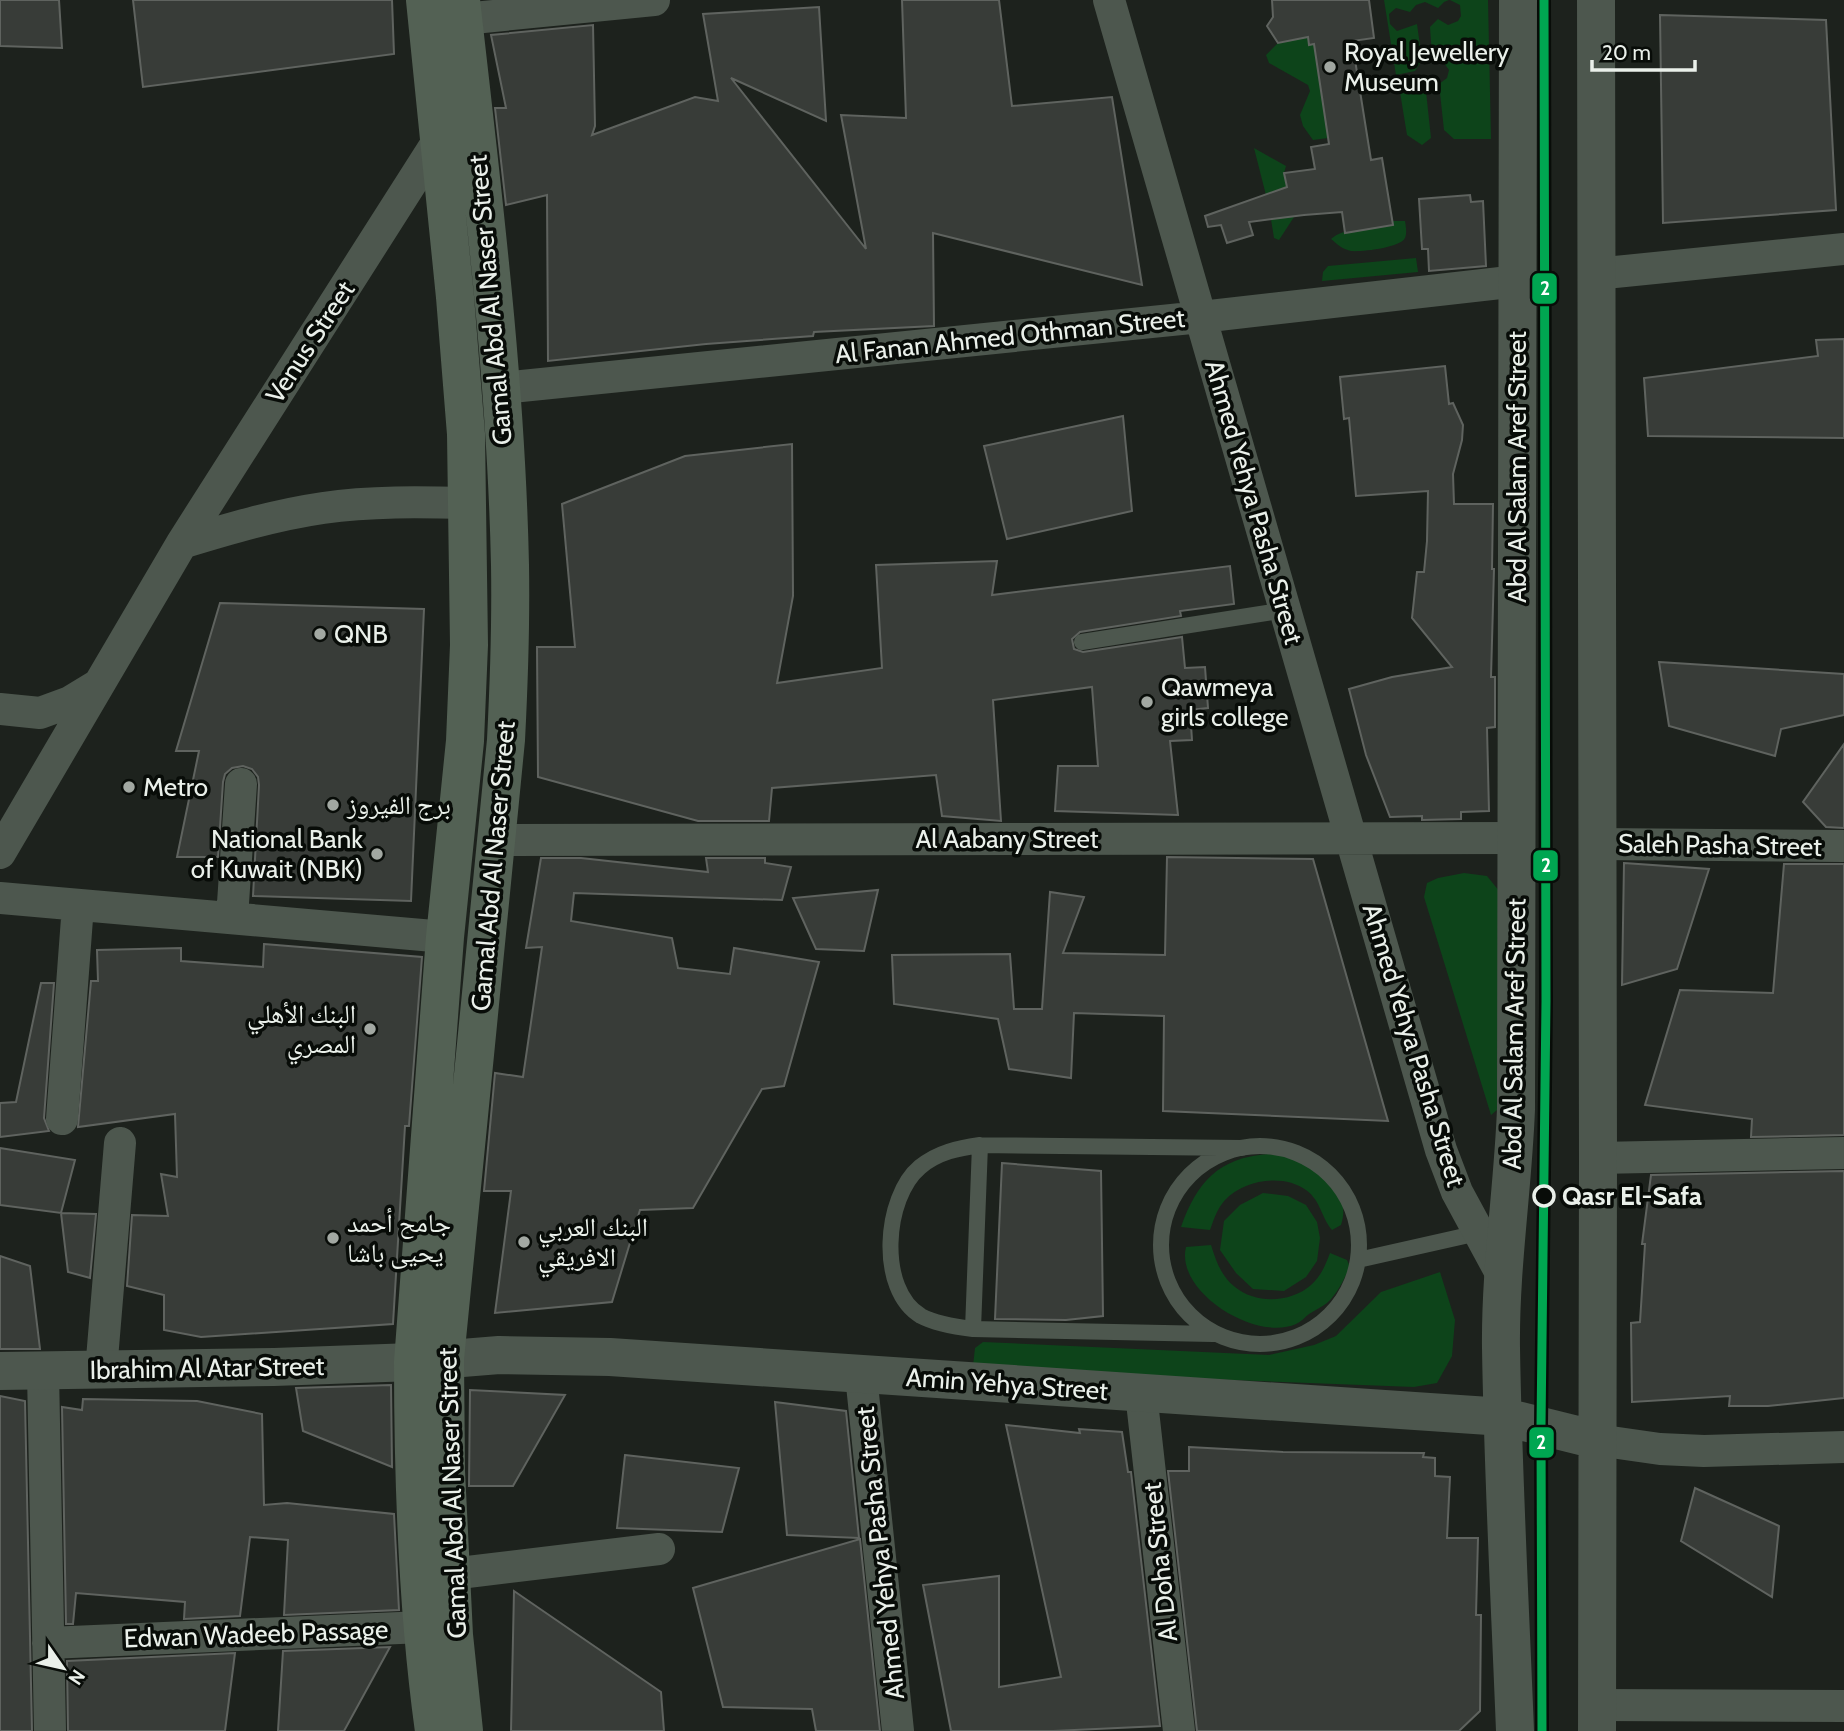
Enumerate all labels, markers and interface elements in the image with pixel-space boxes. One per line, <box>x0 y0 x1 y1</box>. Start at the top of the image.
scale bar <box>1592 28 1695 72</box>
place label: Royal Jewellery Museum <box>1344 36 1509 98</box>
text: 20 m <box>1602 40 1651 65</box>
marker: Royal Jewellery Museum <box>1322 59 1338 75</box>
street label: Gamal Abd Al Naser Street <box>461 153 519 446</box>
line badge: 2 <box>1531 272 1558 305</box>
street label: Venus Street <box>259 275 361 409</box>
text: 2 <box>1540 277 1550 300</box>
street label: Al Fanan Ahmed Othman Street <box>833 302 1187 370</box>
street label: Abd Al Salam Aref Street <box>1501 331 1533 603</box>
street label: Ahmed Yehya Pasha Street <box>1198 356 1310 648</box>
place label: QNB <box>334 618 388 650</box>
marker: QNB <box>312 626 328 642</box>
place label: Qawmeya girls college <box>1161 671 1289 733</box>
marker: Qawmeya girls college <box>1139 694 1155 710</box>
street label: Gamal Abd Al Naser Street <box>464 719 522 1012</box>
place label: Metro <box>143 771 208 803</box>
marker: Metro <box>121 779 137 795</box>
place label: برج الفيروز <box>346 789 451 821</box>
marker: برج الفيروز <box>325 797 341 813</box>
place label: National Bank of Kuwait (NBK) <box>191 823 363 885</box>
street label: Al Aabany Street <box>915 823 1099 855</box>
street label: Saleh Pasha Street <box>1618 827 1822 863</box>
marker: National Bank of Kuwait (NBK) <box>369 846 385 862</box>
line badge: 2 <box>1532 849 1559 882</box>
text: 2 <box>1541 854 1551 877</box>
street label: Abd Al Salam Aref Street <box>1496 898 1532 1170</box>
street label: Ahmed Yehya Pasha Street <box>1356 900 1472 1191</box>
place label: البنك الأهلي المصري <box>247 998 356 1065</box>
marker: البنك الأهلي المصري <box>362 1021 378 1037</box>
place label: Qasr El-Safa <box>1562 1180 1702 1212</box>
marker: Qasr El-Safa <box>1533 1185 1555 1207</box>
place label: جامح أحمد يحيى باشا <box>347 1207 451 1269</box>
place label: البنك العربي الافريقي <box>538 1211 648 1278</box>
marker: جامح أحمد يحيى باشا <box>325 1230 341 1246</box>
marker: البنك العربي الافريقي <box>516 1234 532 1250</box>
street label: Gamal Abd Al Naser Street <box>431 1347 473 1639</box>
street label: Ibrahim Al Atar Street <box>89 1350 325 1386</box>
street label: Amin Yehya Street <box>905 1361 1109 1407</box>
street label: Ahmed Yehya Pasha Street <box>849 1405 911 1701</box>
line badge: 2 <box>1528 1426 1555 1459</box>
text: 2 <box>1536 1431 1546 1454</box>
street label: Al Doha Street <box>1136 1480 1184 1643</box>
street label: Edwan Wadeeb Passage <box>123 1613 389 1655</box>
north arrow <box>28 1633 98 1703</box>
text: N <box>63 1665 90 1689</box>

